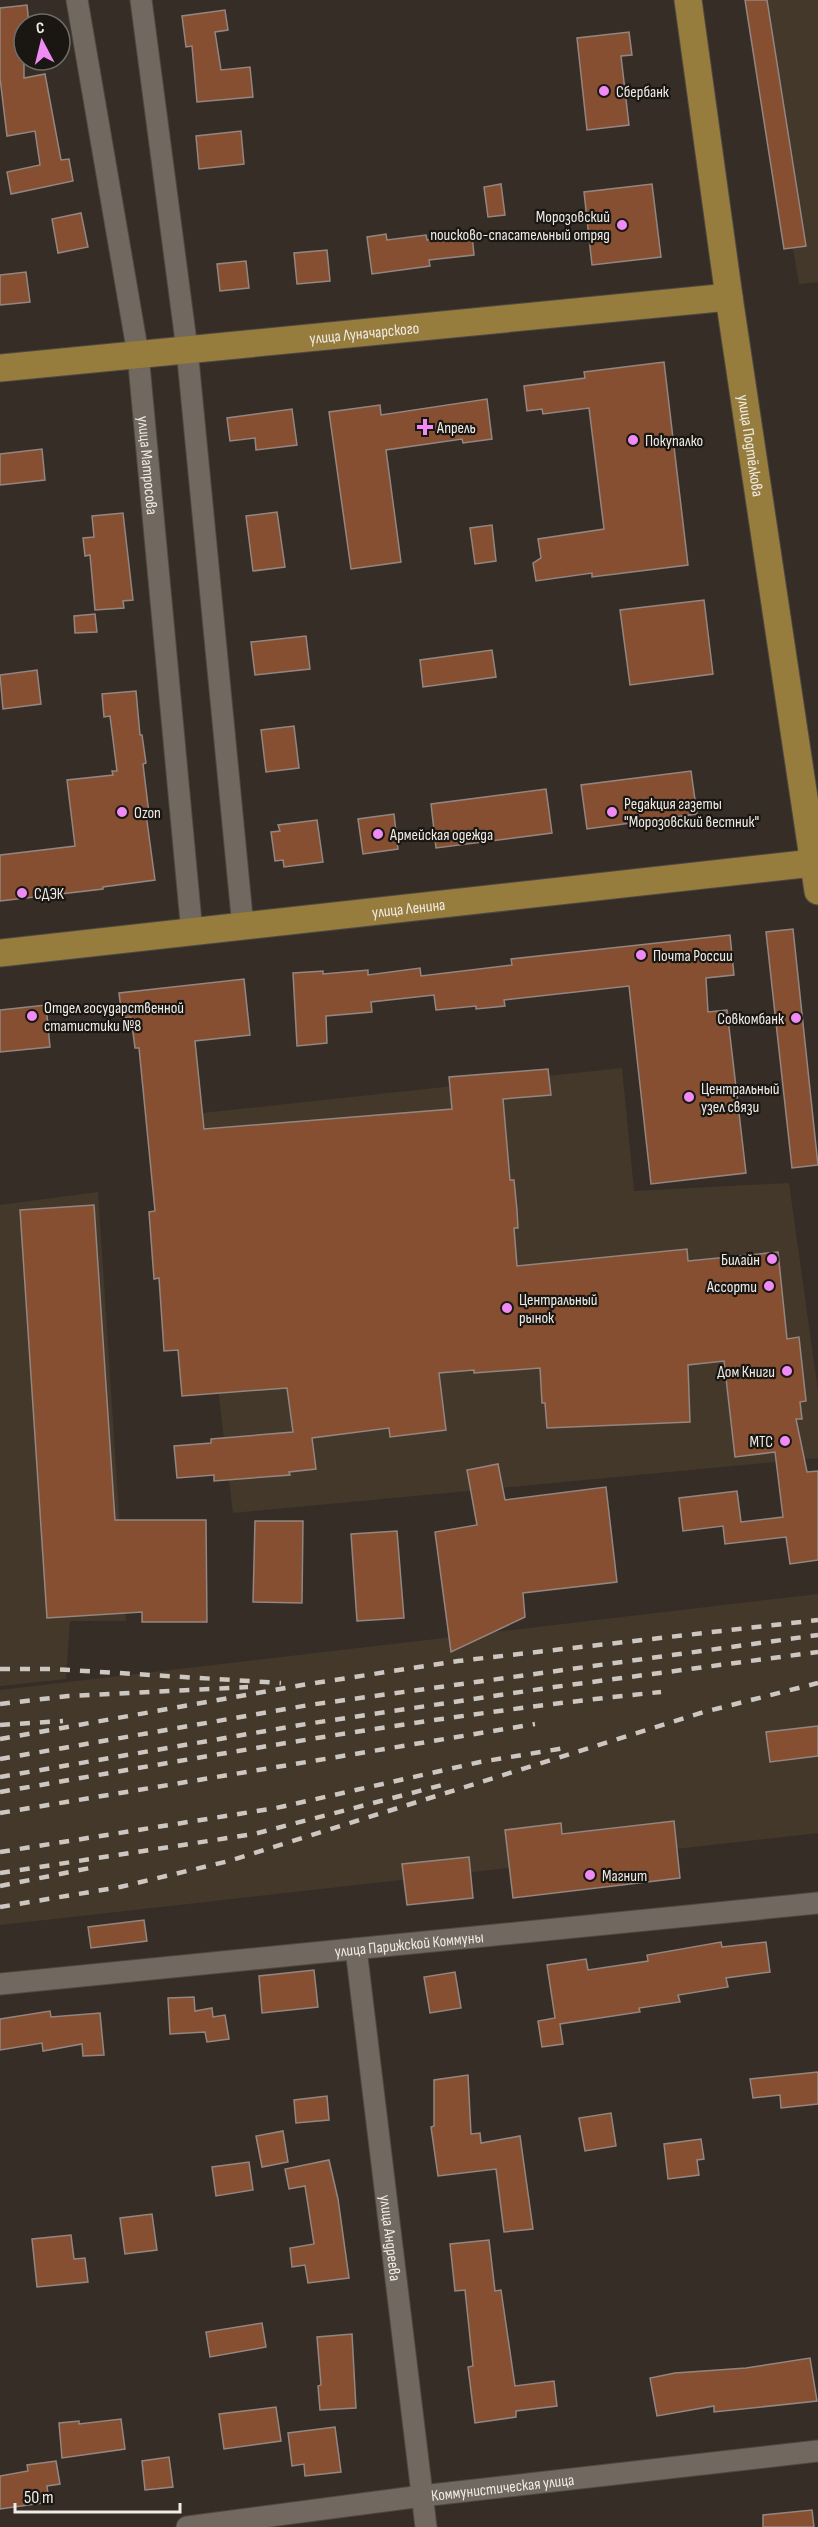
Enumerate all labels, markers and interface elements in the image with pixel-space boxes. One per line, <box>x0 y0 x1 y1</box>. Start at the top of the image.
north arrow <box>12 12 72 72</box>
text: С <box>35 19 46 39</box>
place label: Сбербанк <box>616 83 670 102</box>
marker: Сбербанк <box>597 84 611 98</box>
place label: Морозовский поисково-спасательный отряд <box>430 208 610 245</box>
marker: Морозовский поисково-спасательный отряд <box>615 218 629 232</box>
street label: улица Луначарского <box>309 319 420 349</box>
street label: улица Подтёлкова <box>733 393 767 498</box>
street label: улица Матросова <box>133 415 161 516</box>
place label: Апрель <box>436 419 476 438</box>
marker: Апрель <box>418 420 432 434</box>
place label: Покупалко <box>645 432 703 451</box>
marker: Покупалко <box>626 433 640 447</box>
place label: Редакция газеты "Морозовский вестник" <box>624 795 759 832</box>
place label: Ozon <box>134 804 161 823</box>
marker: Ozon <box>115 805 129 819</box>
marker: Редакция газеты "Морозовский вестник" <box>605 805 619 819</box>
place label: Армейская одежда <box>389 826 493 845</box>
marker: Армейская одежда <box>371 827 385 841</box>
place label: СДЭК <box>34 885 65 904</box>
marker: СДЭК <box>15 886 29 900</box>
street label: улица Ленина <box>371 896 446 923</box>
place label: Почта России <box>653 947 733 966</box>
marker: Почта России <box>634 948 648 962</box>
place label: Отдел государственной статистики №8 <box>44 999 184 1036</box>
marker: Отдел государственной статистики №8 <box>25 1009 39 1023</box>
place label: Совкомбанк <box>717 1010 785 1029</box>
marker: Совкомбанк <box>789 1011 803 1025</box>
place label: Центральный узел связи <box>701 1080 780 1117</box>
marker: Центральный узел связи <box>682 1090 696 1104</box>
place label: Билайн <box>721 1251 760 1270</box>
marker: Билайн <box>765 1252 779 1266</box>
place label: Ассорти <box>706 1278 757 1297</box>
marker: Ассорти <box>762 1279 776 1293</box>
place label: Центральный рынок <box>519 1291 598 1328</box>
marker: Центральный рынок <box>500 1301 514 1315</box>
place label: Дом Книги <box>717 1363 775 1382</box>
marker: Дом Книги <box>780 1364 794 1378</box>
place label: МТС <box>750 1433 773 1452</box>
marker: МТС <box>778 1434 792 1448</box>
place label: Магнит <box>602 1867 647 1886</box>
marker: Магнит <box>583 1868 597 1882</box>
street label: улица Парижской Коммуны <box>334 1928 484 1962</box>
street label: улица Андреева <box>375 2194 404 2282</box>
street label: Коммунистическая улица <box>430 2471 575 2506</box>
scale bar <box>15 2476 180 2514</box>
text: 50 m <box>24 2487 54 2508</box>

